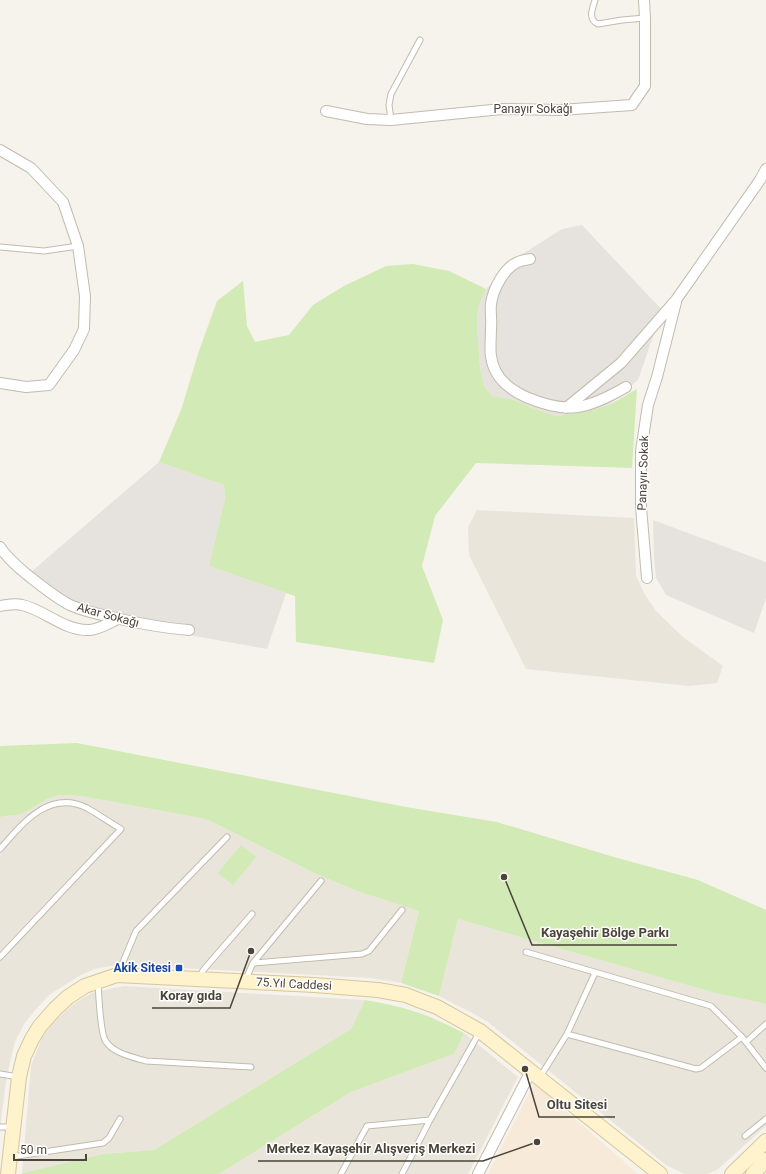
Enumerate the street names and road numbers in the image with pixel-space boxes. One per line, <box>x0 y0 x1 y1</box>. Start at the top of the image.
street label: Panayır Sokağı <box>493 102 573 116</box>
street label: Panayır Sokak <box>635 434 651 511</box>
street label: Akar Sokağı <box>75 600 141 630</box>
street label: 75.Yıl Caddesi <box>256 975 332 993</box>

